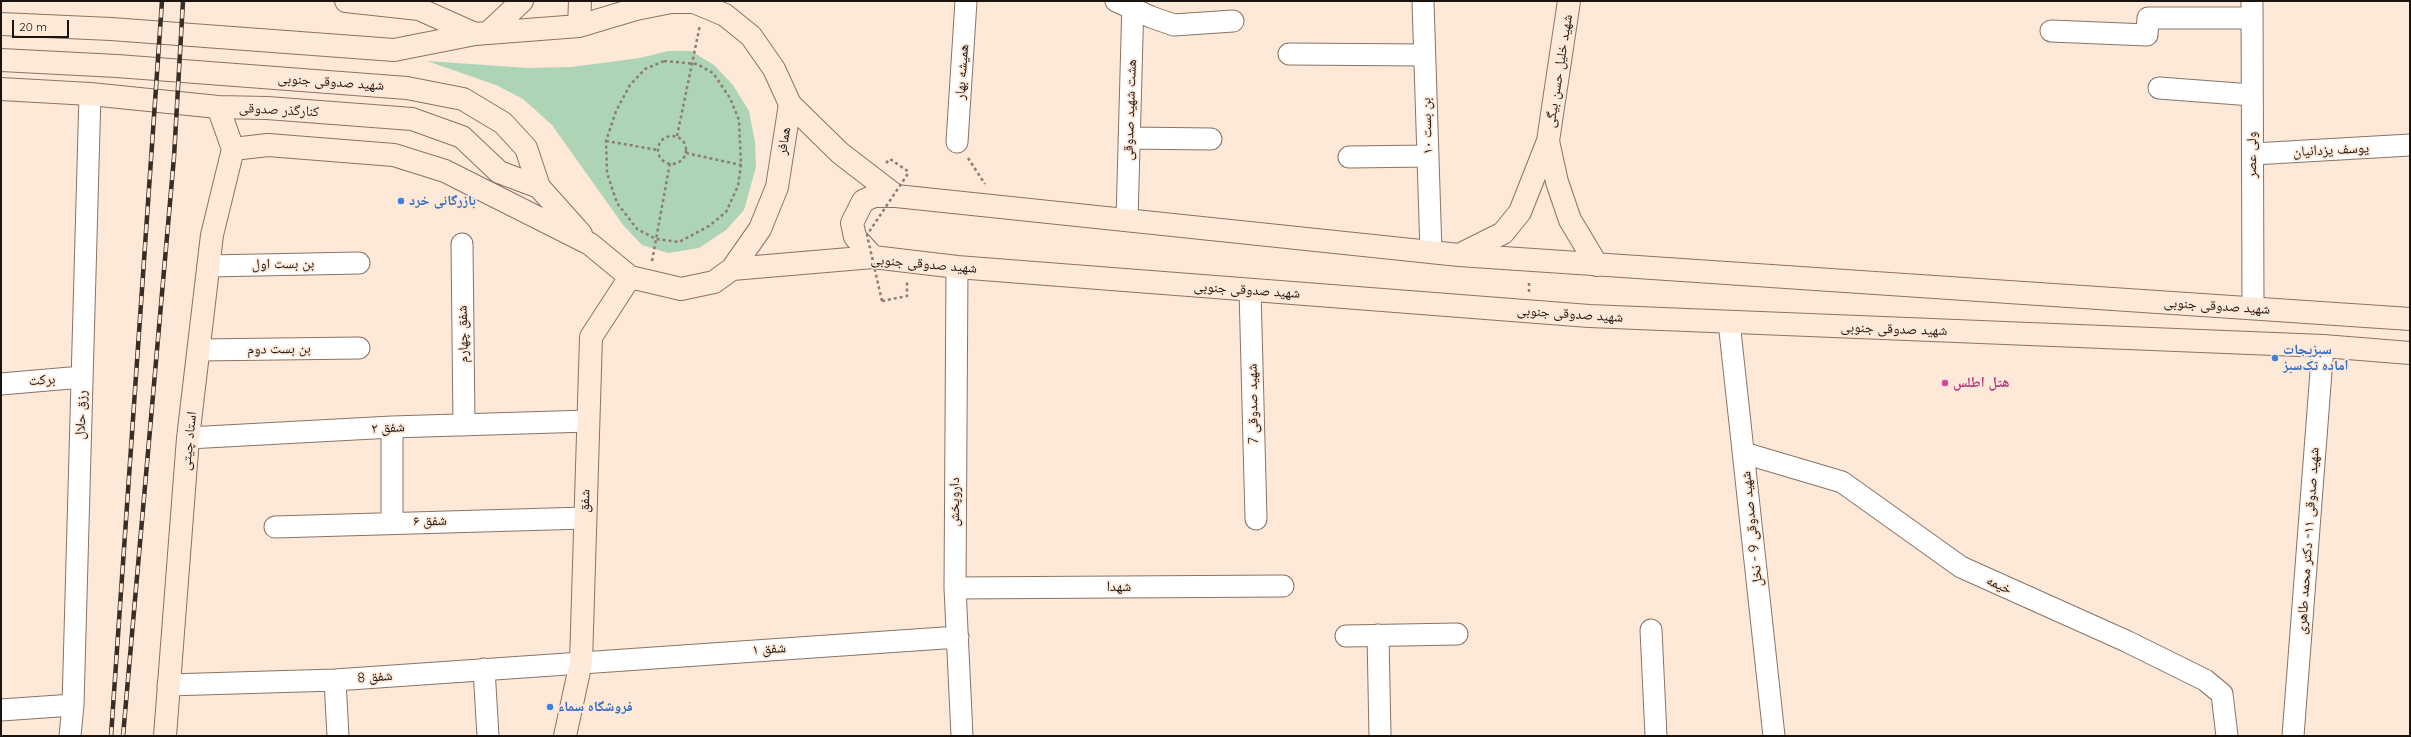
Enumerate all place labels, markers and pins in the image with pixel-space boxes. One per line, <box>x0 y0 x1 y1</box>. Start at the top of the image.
place label: بازرگانی خرد <box>409 193 476 209</box>
marker: بازرگانی خرد <box>396 196 406 206</box>
place label: سبزیجات اماده تک‌سبز <box>2283 342 2349 374</box>
marker: سبزیجات اماده تک‌سبز <box>2270 353 2280 363</box>
place label: هتل اطلس <box>1953 375 2009 391</box>
marker: هتل اطلس <box>1940 378 1950 388</box>
place label: فروشگاه سماء <box>558 699 633 715</box>
marker: فروشگاه سماء <box>545 702 555 712</box>

